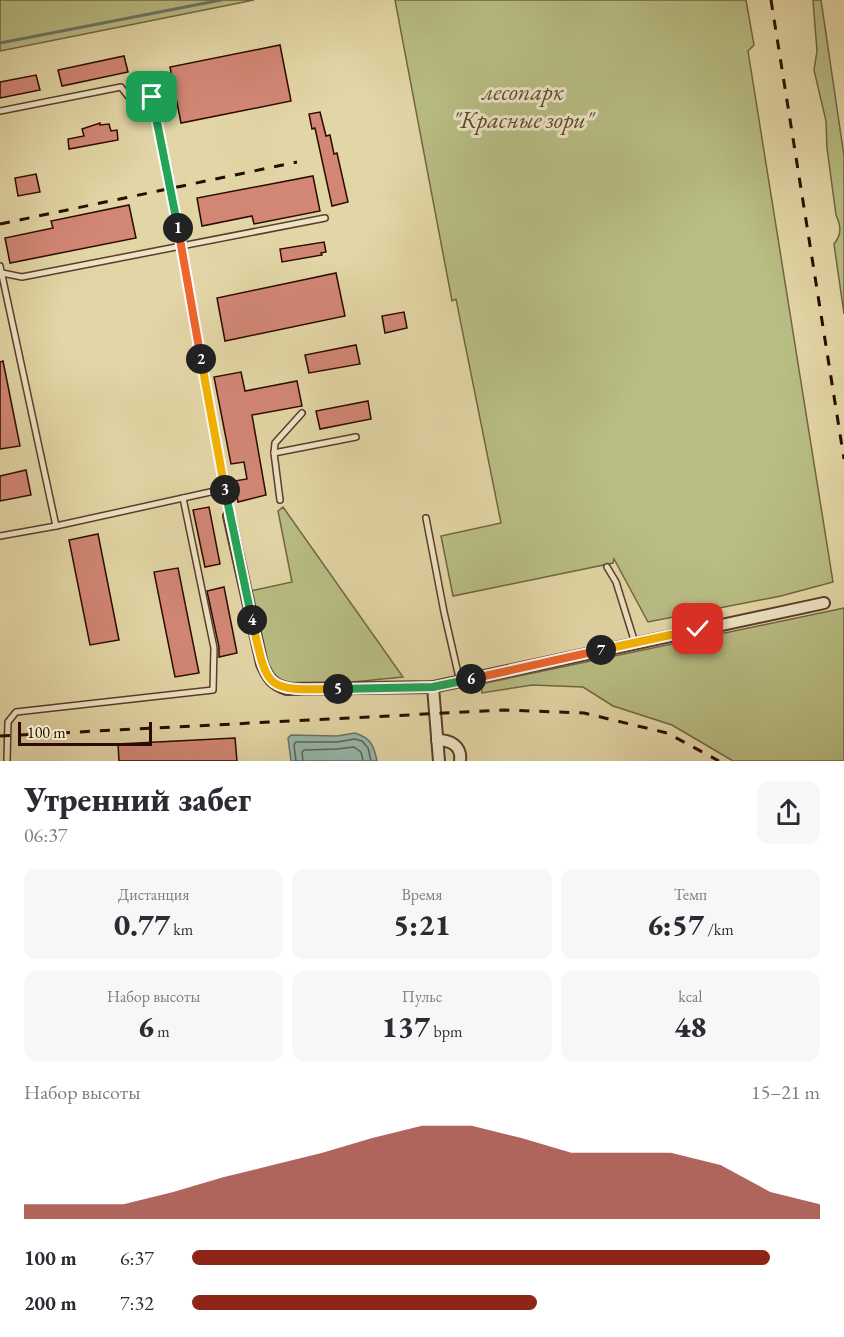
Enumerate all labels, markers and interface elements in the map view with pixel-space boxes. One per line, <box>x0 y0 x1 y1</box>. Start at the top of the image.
pin <box>126 71 177 122</box>
park label: лесопарк "Красные зори" <box>452 76 596 135</box>
icon: arrive <box>135 80 168 113</box>
pin: 1 <box>163 213 193 243</box>
text: 1 <box>174 217 182 238</box>
pin: 2 <box>186 344 216 374</box>
text: 2 <box>197 348 205 369</box>
pin: 3 <box>210 475 240 505</box>
text: 3 <box>221 479 229 500</box>
pin <box>672 603 723 654</box>
pin: 4 <box>237 605 267 635</box>
text: 4 <box>248 609 256 630</box>
icon: check <box>681 612 714 645</box>
pin: 7 <box>586 635 616 665</box>
text: 7 <box>597 639 605 660</box>
pin: 6 <box>456 664 486 694</box>
text: 6 <box>467 668 475 689</box>
pin: 5 <box>323 674 353 704</box>
text: 5 <box>334 678 342 699</box>
scale bar <box>18 719 152 746</box>
text: 100 m <box>27 722 66 743</box>
text: Утренний забег <box>24 778 251 821</box>
button: share <box>757 781 820 844</box>
text: 06:37 <box>24 822 67 848</box>
text: Дистанция <box>118 884 189 905</box>
text: Время <box>401 884 443 905</box>
text: Темп <box>674 884 707 905</box>
text: 0.77 <box>114 905 170 944</box>
text: 5:21 <box>393 905 451 944</box>
text: 6:57 <box>647 905 704 944</box>
text: km <box>170 919 193 940</box>
text: /km <box>704 919 734 940</box>
text: Набор высоты <box>107 986 200 1007</box>
text: Пульс <box>402 986 442 1007</box>
text: kcal <box>678 986 702 1007</box>
text: 6 <box>138 1007 154 1046</box>
text: 137 <box>382 1007 430 1046</box>
text: 48 <box>674 1007 707 1046</box>
text: m <box>154 1021 170 1042</box>
text: bpm <box>430 1021 462 1042</box>
text: Набор высоты <box>24 1079 140 1105</box>
text: 15–21 m <box>751 1079 820 1105</box>
text: 100 m <box>24 1245 77 1271</box>
text: 6:37 <box>120 1245 154 1271</box>
text: 200 m <box>24 1290 77 1316</box>
text: 7:32 <box>120 1290 154 1316</box>

